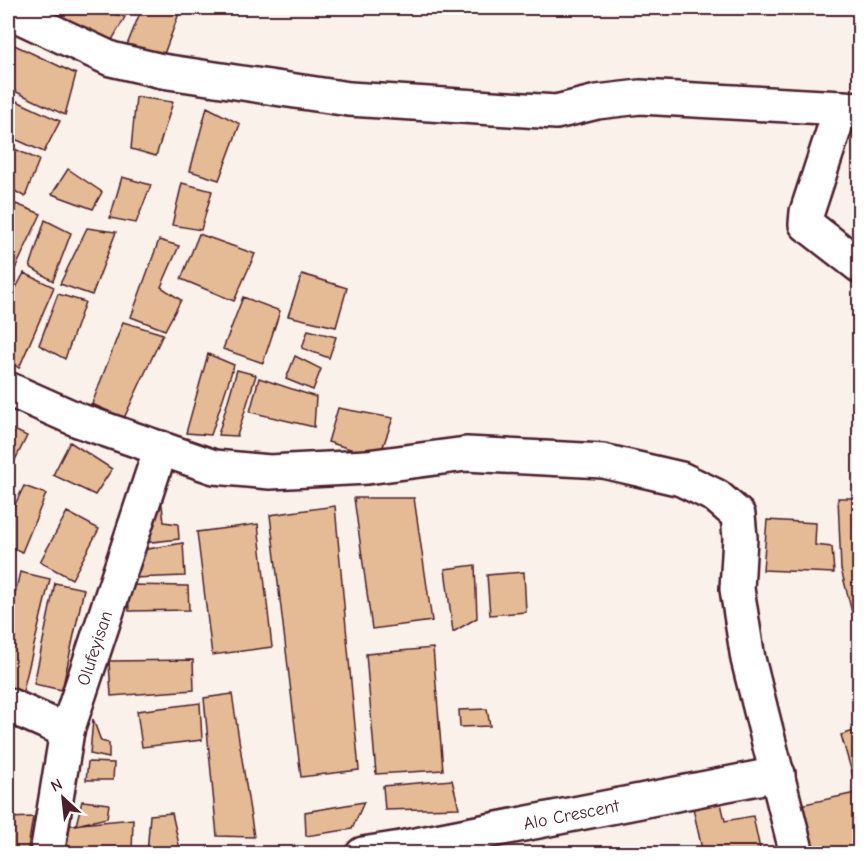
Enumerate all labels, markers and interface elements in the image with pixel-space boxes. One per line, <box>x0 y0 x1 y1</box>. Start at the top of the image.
street label: Olufeyisan <box>72 608 117 688</box>
north arrow <box>33 768 93 828</box>
text: N <box>48 775 65 796</box>
street label: Alo Crescent <box>522 795 622 834</box>

